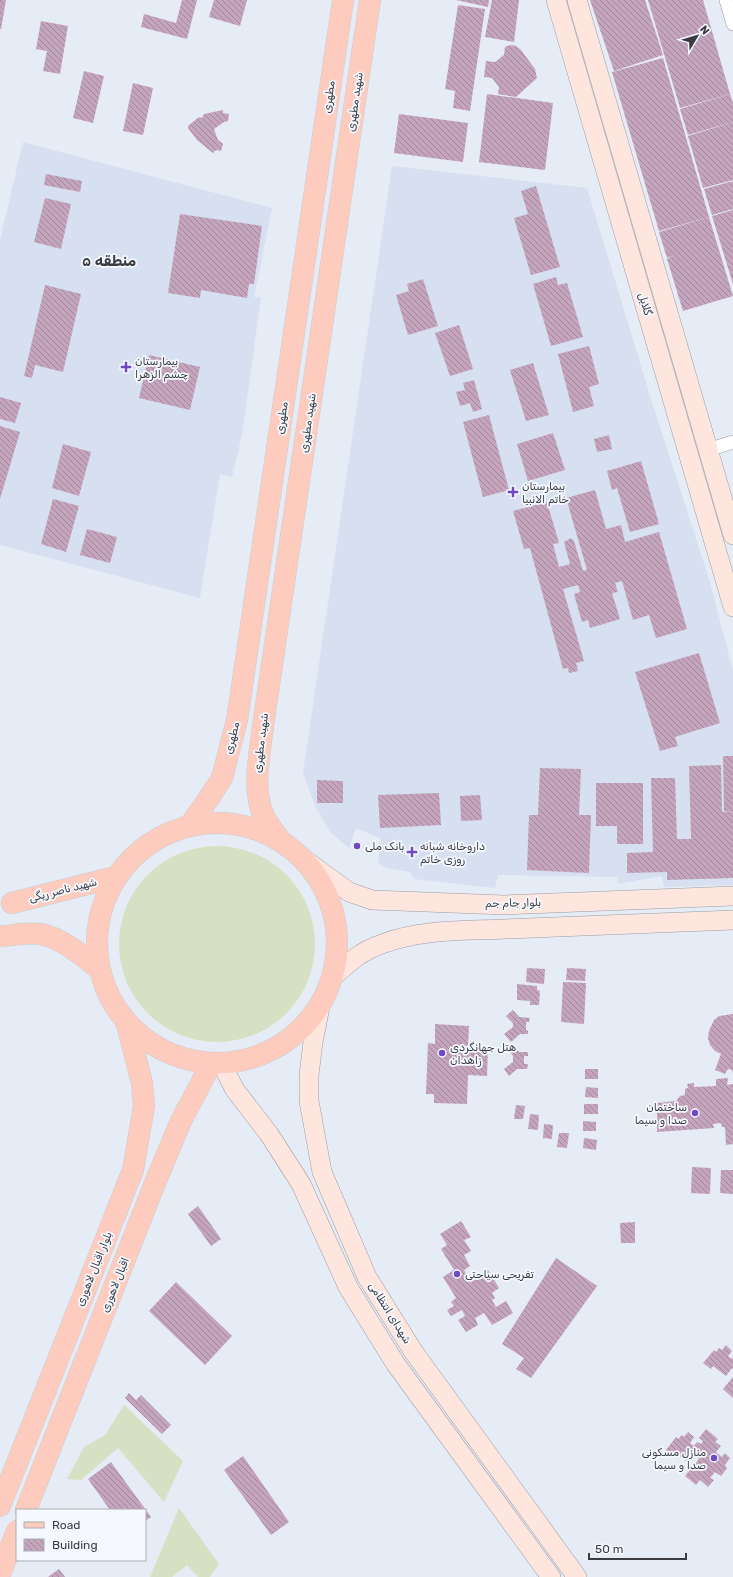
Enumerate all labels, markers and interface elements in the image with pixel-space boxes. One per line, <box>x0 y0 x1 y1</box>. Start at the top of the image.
north arrow <box>677 16 717 56</box>
text: N <box>697 23 712 37</box>
street label: شهید مطهری <box>344 71 366 133</box>
street label: مطهری <box>320 80 338 114</box>
district label: منطقه ۵ <box>82 252 136 270</box>
street label: گلایل <box>636 291 654 317</box>
place label: بیمارستان چشم الزهرا <box>135 355 188 382</box>
marker: بیمارستان چشم الزهرا <box>120 361 132 373</box>
street label: شهید مطهری <box>297 392 319 454</box>
street label: مطهری <box>273 401 291 435</box>
place label: بیمارستان خاتم الانبیا <box>522 480 569 507</box>
marker: بیمارستان خاتم الانبیا <box>507 486 519 498</box>
street label: شهید مطهری <box>251 712 271 774</box>
street label: مطهری <box>222 720 242 756</box>
place label: بانک ملی <box>365 840 405 853</box>
place label: داروخانه شبانه روزی خاتم <box>420 840 485 867</box>
marker: بانک ملی <box>352 841 362 851</box>
marker: داروخانه شبانه روزی خاتم <box>407 847 417 857</box>
street label: شهید ناصر ریگی <box>28 875 98 905</box>
street label: بلوار جام جم <box>485 896 541 911</box>
place label: هتل جهانگردی زاهدان <box>450 1041 516 1067</box>
marker: هتل جهانگردی زاهدان <box>437 1048 447 1058</box>
place label: ساختمان صدا و سیما <box>635 1101 687 1128</box>
marker: ساختمان صدا و سیما <box>690 1108 700 1118</box>
street label: بلوار اقبال لاهوری <box>73 1230 115 1308</box>
street label: اقبال لاهوری <box>98 1256 132 1314</box>
place label: تفریحی سیاحتی <box>465 1268 534 1281</box>
marker: تفریحی سیاحتی <box>452 1269 462 1279</box>
street label: شهدای انتظامی <box>366 1280 414 1346</box>
place label: منازل مسکونی صدا و سیما <box>642 1446 706 1473</box>
marker: منازل مسکونی صدا و سیما <box>709 1453 719 1463</box>
legend <box>16 1509 146 1561</box>
text: Road <box>52 1518 80 1532</box>
scale bar <box>589 1535 686 1561</box>
text: Building <box>52 1538 98 1552</box>
text: 50 m <box>595 1542 623 1556</box>

